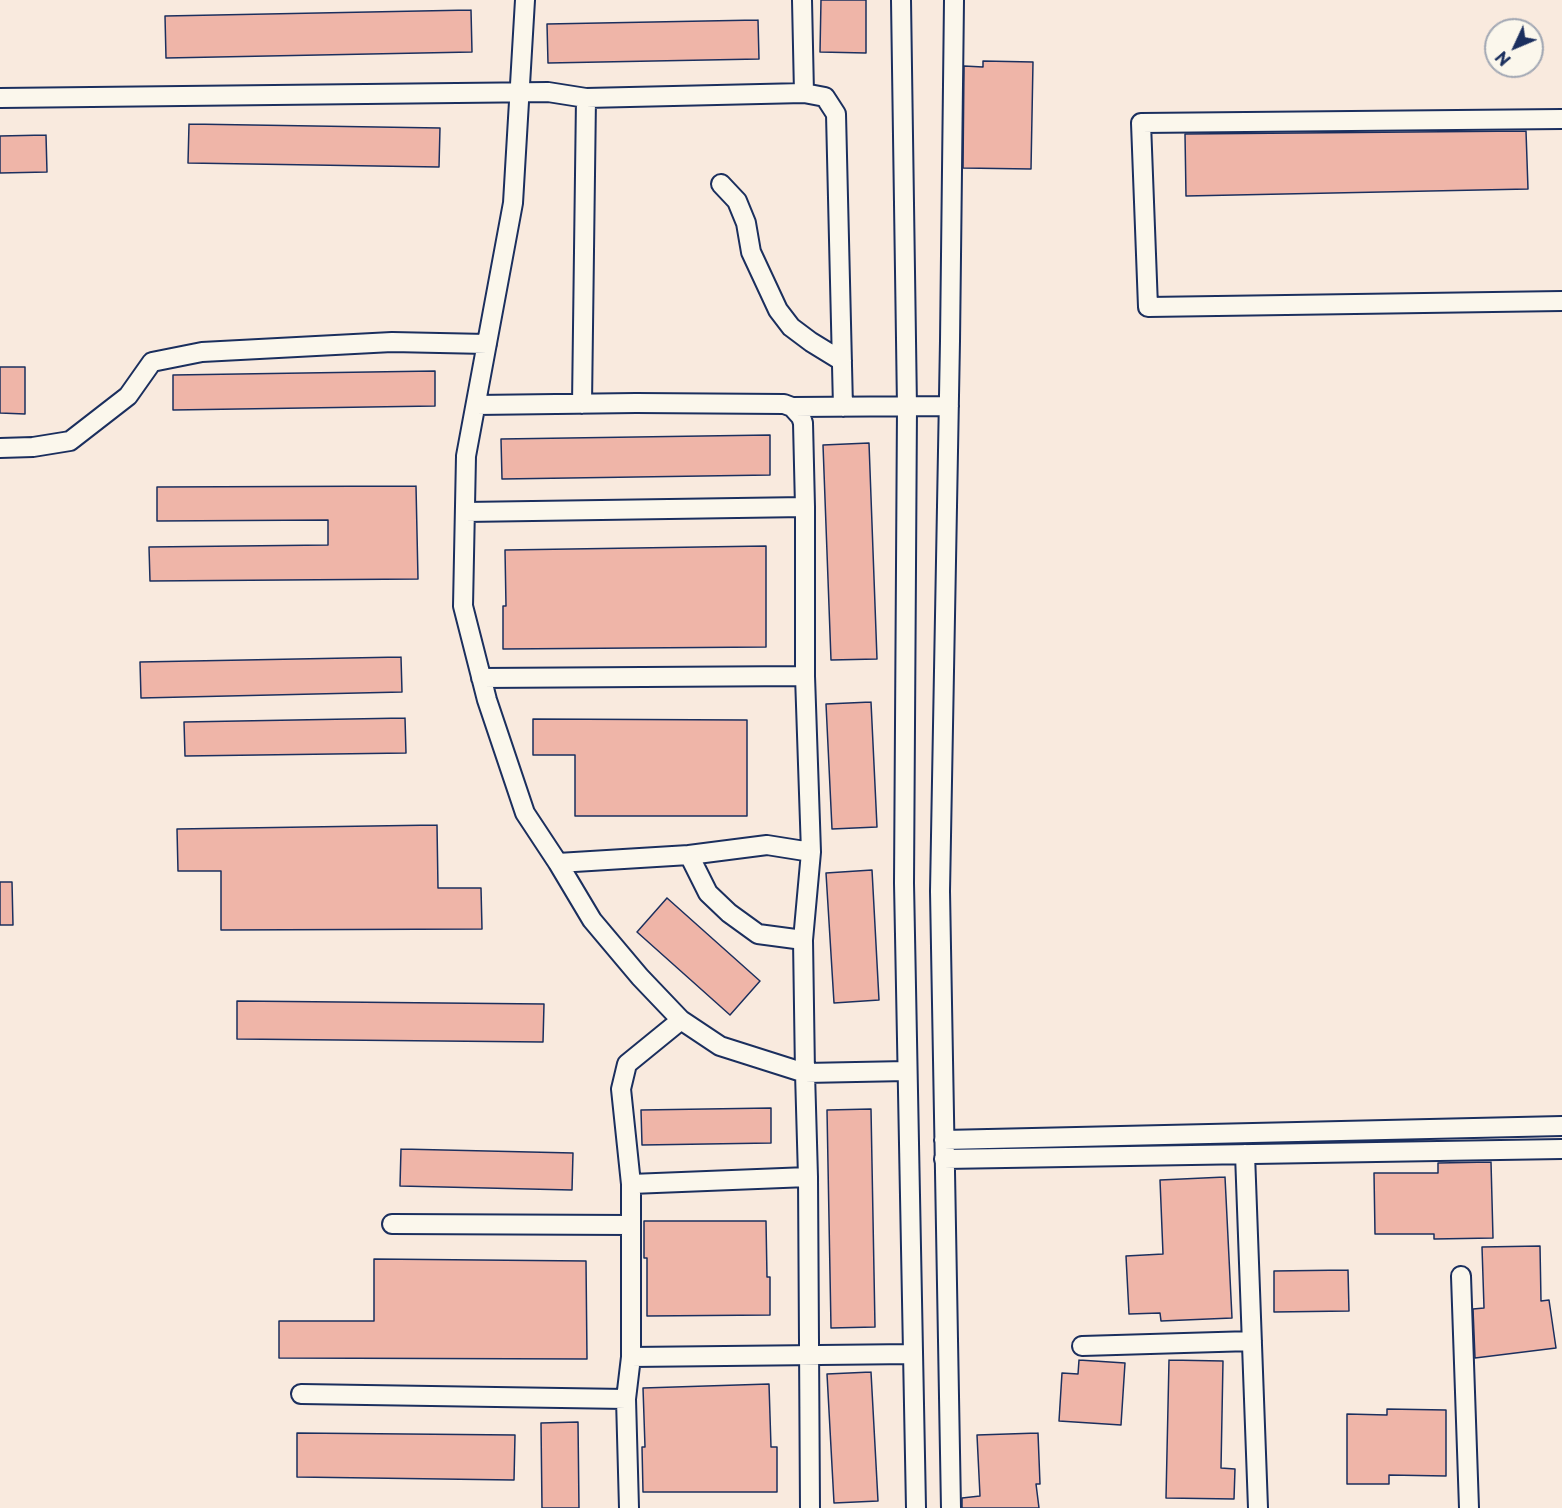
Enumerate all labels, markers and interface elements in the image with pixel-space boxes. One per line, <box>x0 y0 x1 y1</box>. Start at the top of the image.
north arrow <box>1484 18 1544 78</box>
text: N <box>1489 46 1516 72</box>

